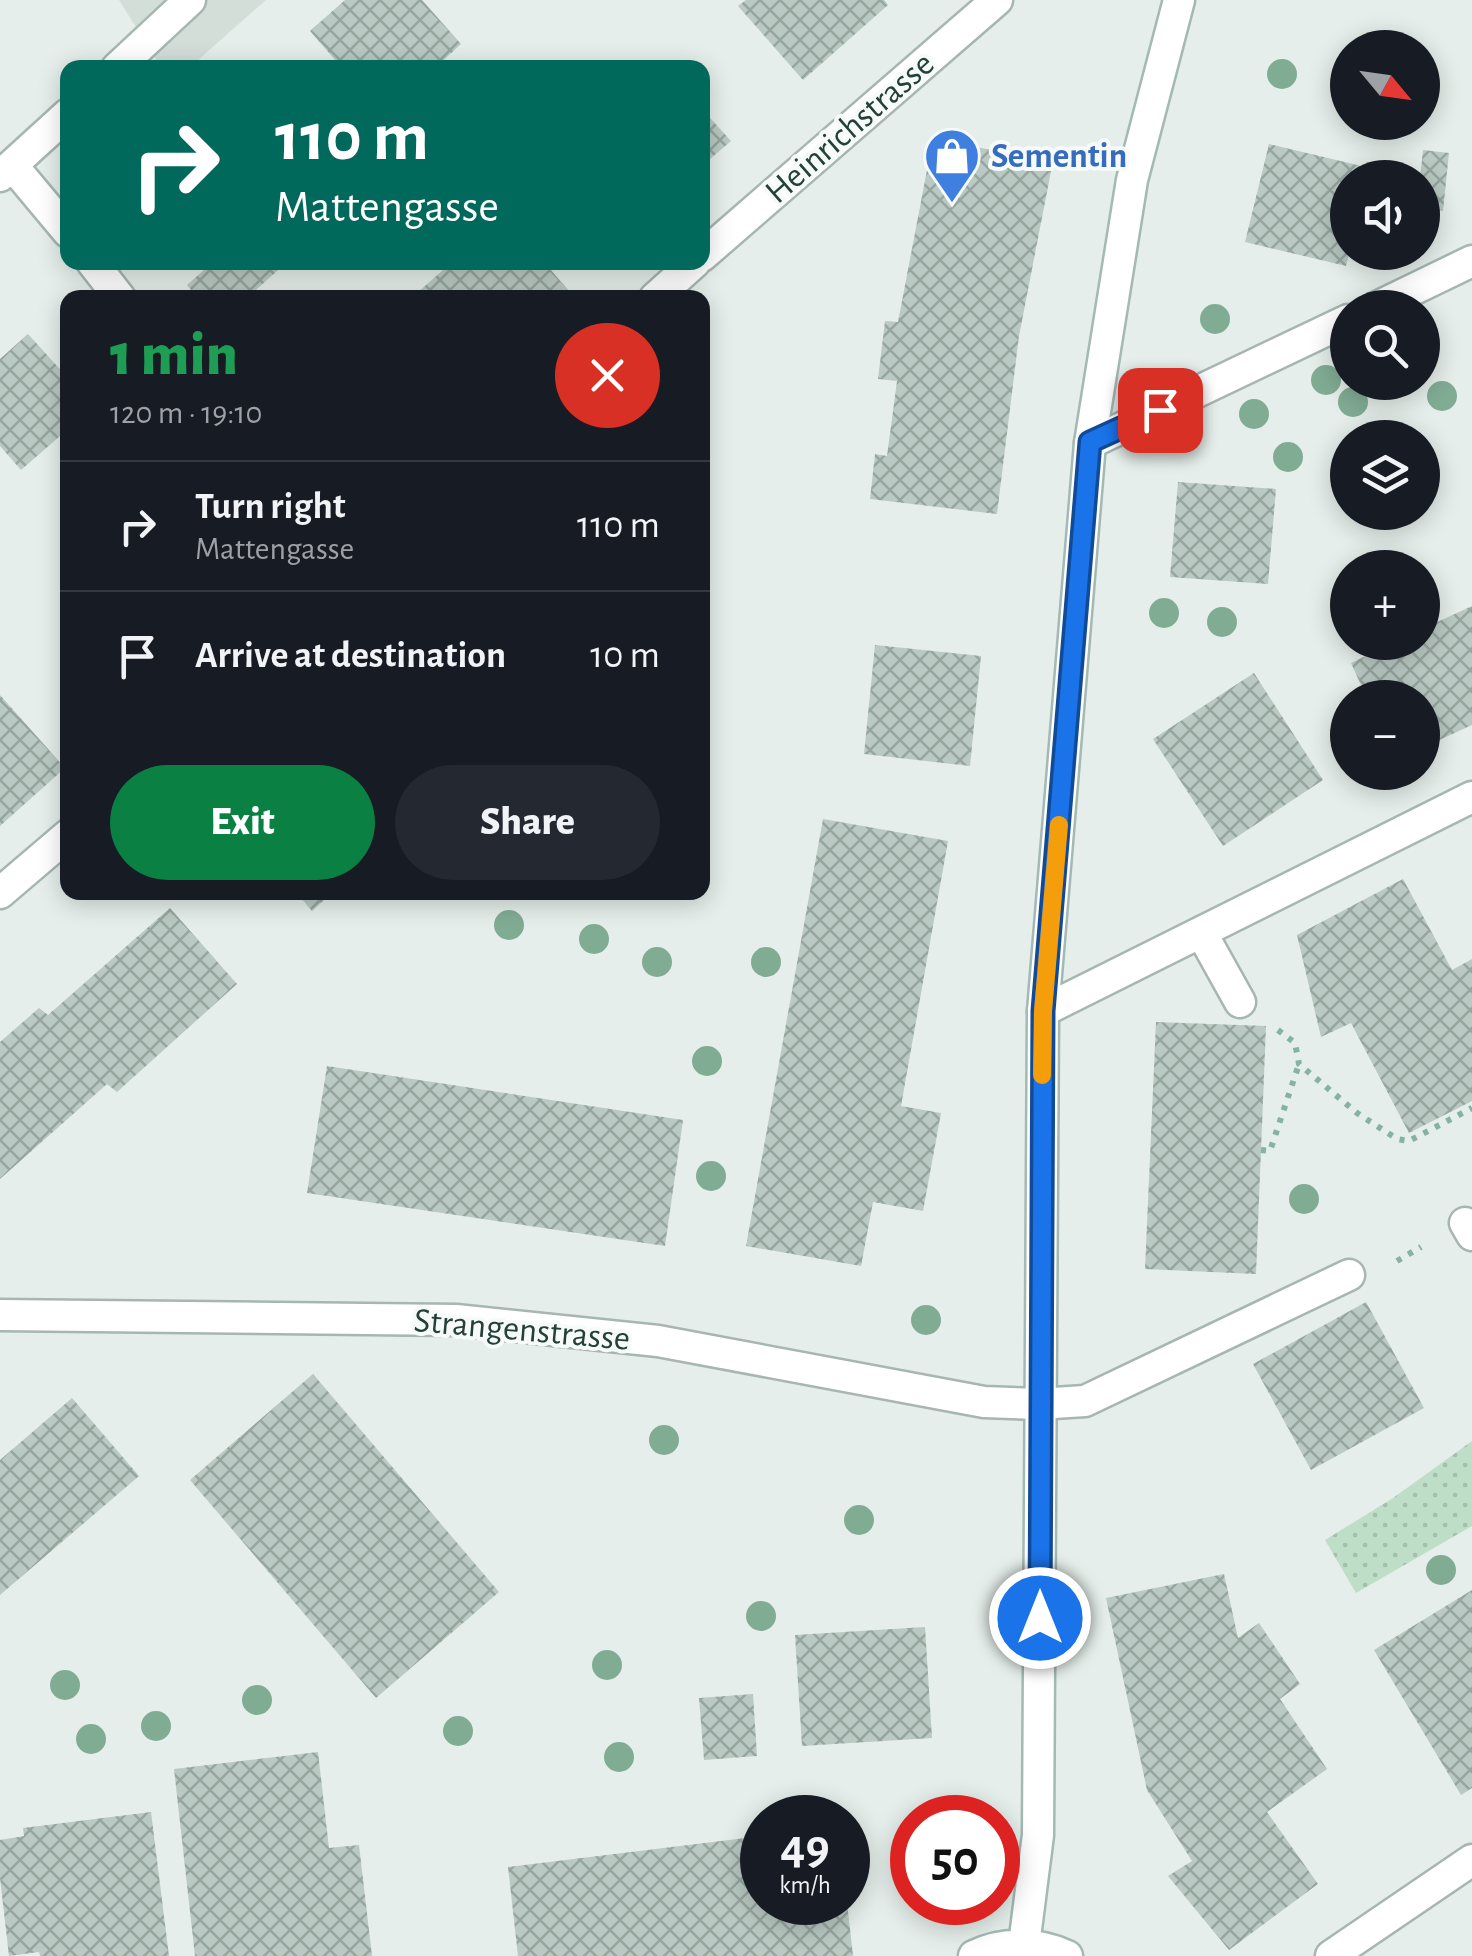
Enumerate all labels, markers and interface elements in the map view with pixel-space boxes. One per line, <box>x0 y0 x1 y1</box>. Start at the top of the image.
north arrow <box>1330 30 1440 140</box>
map controls <box>1330 30 1440 790</box>
street label: Heinrichstrasse <box>759 46 941 210</box>
icon: right <box>110 100 240 230</box>
text: 110 m <box>275 103 429 173</box>
shop icon: Sementin <box>922 126 982 205</box>
place label: Sementin <box>991 139 1127 174</box>
button: sound <box>1330 160 1440 270</box>
text: Mattengasse <box>275 185 499 230</box>
button: search <box>1330 290 1440 400</box>
button: close <box>555 323 660 428</box>
text: 1 min <box>110 326 238 386</box>
pin <box>1118 368 1203 453</box>
icon: arrive <box>1133 383 1188 438</box>
text: 120 m · 19:10 <box>110 397 263 429</box>
button: layers <box>1330 420 1440 530</box>
text: Turn right <box>195 488 345 526</box>
icon: right <box>110 499 165 554</box>
text: 110 m <box>577 507 660 545</box>
text: Mattengasse <box>195 533 354 565</box>
button: + <box>1330 550 1440 660</box>
icon: arrive <box>110 629 165 684</box>
text: Arrive at destination <box>195 637 506 675</box>
text: 10 m <box>590 637 660 675</box>
button: − <box>1330 680 1440 790</box>
button: Exit <box>110 765 375 880</box>
button: Share <box>395 765 660 880</box>
street label: Strangenstrasse <box>412 1303 632 1357</box>
position arrow <box>988 1566 1092 1670</box>
speed limit sign: 50 <box>890 1795 1020 1925</box>
text: 49 <box>780 1823 830 1873</box>
text: km/h <box>779 1873 831 1898</box>

